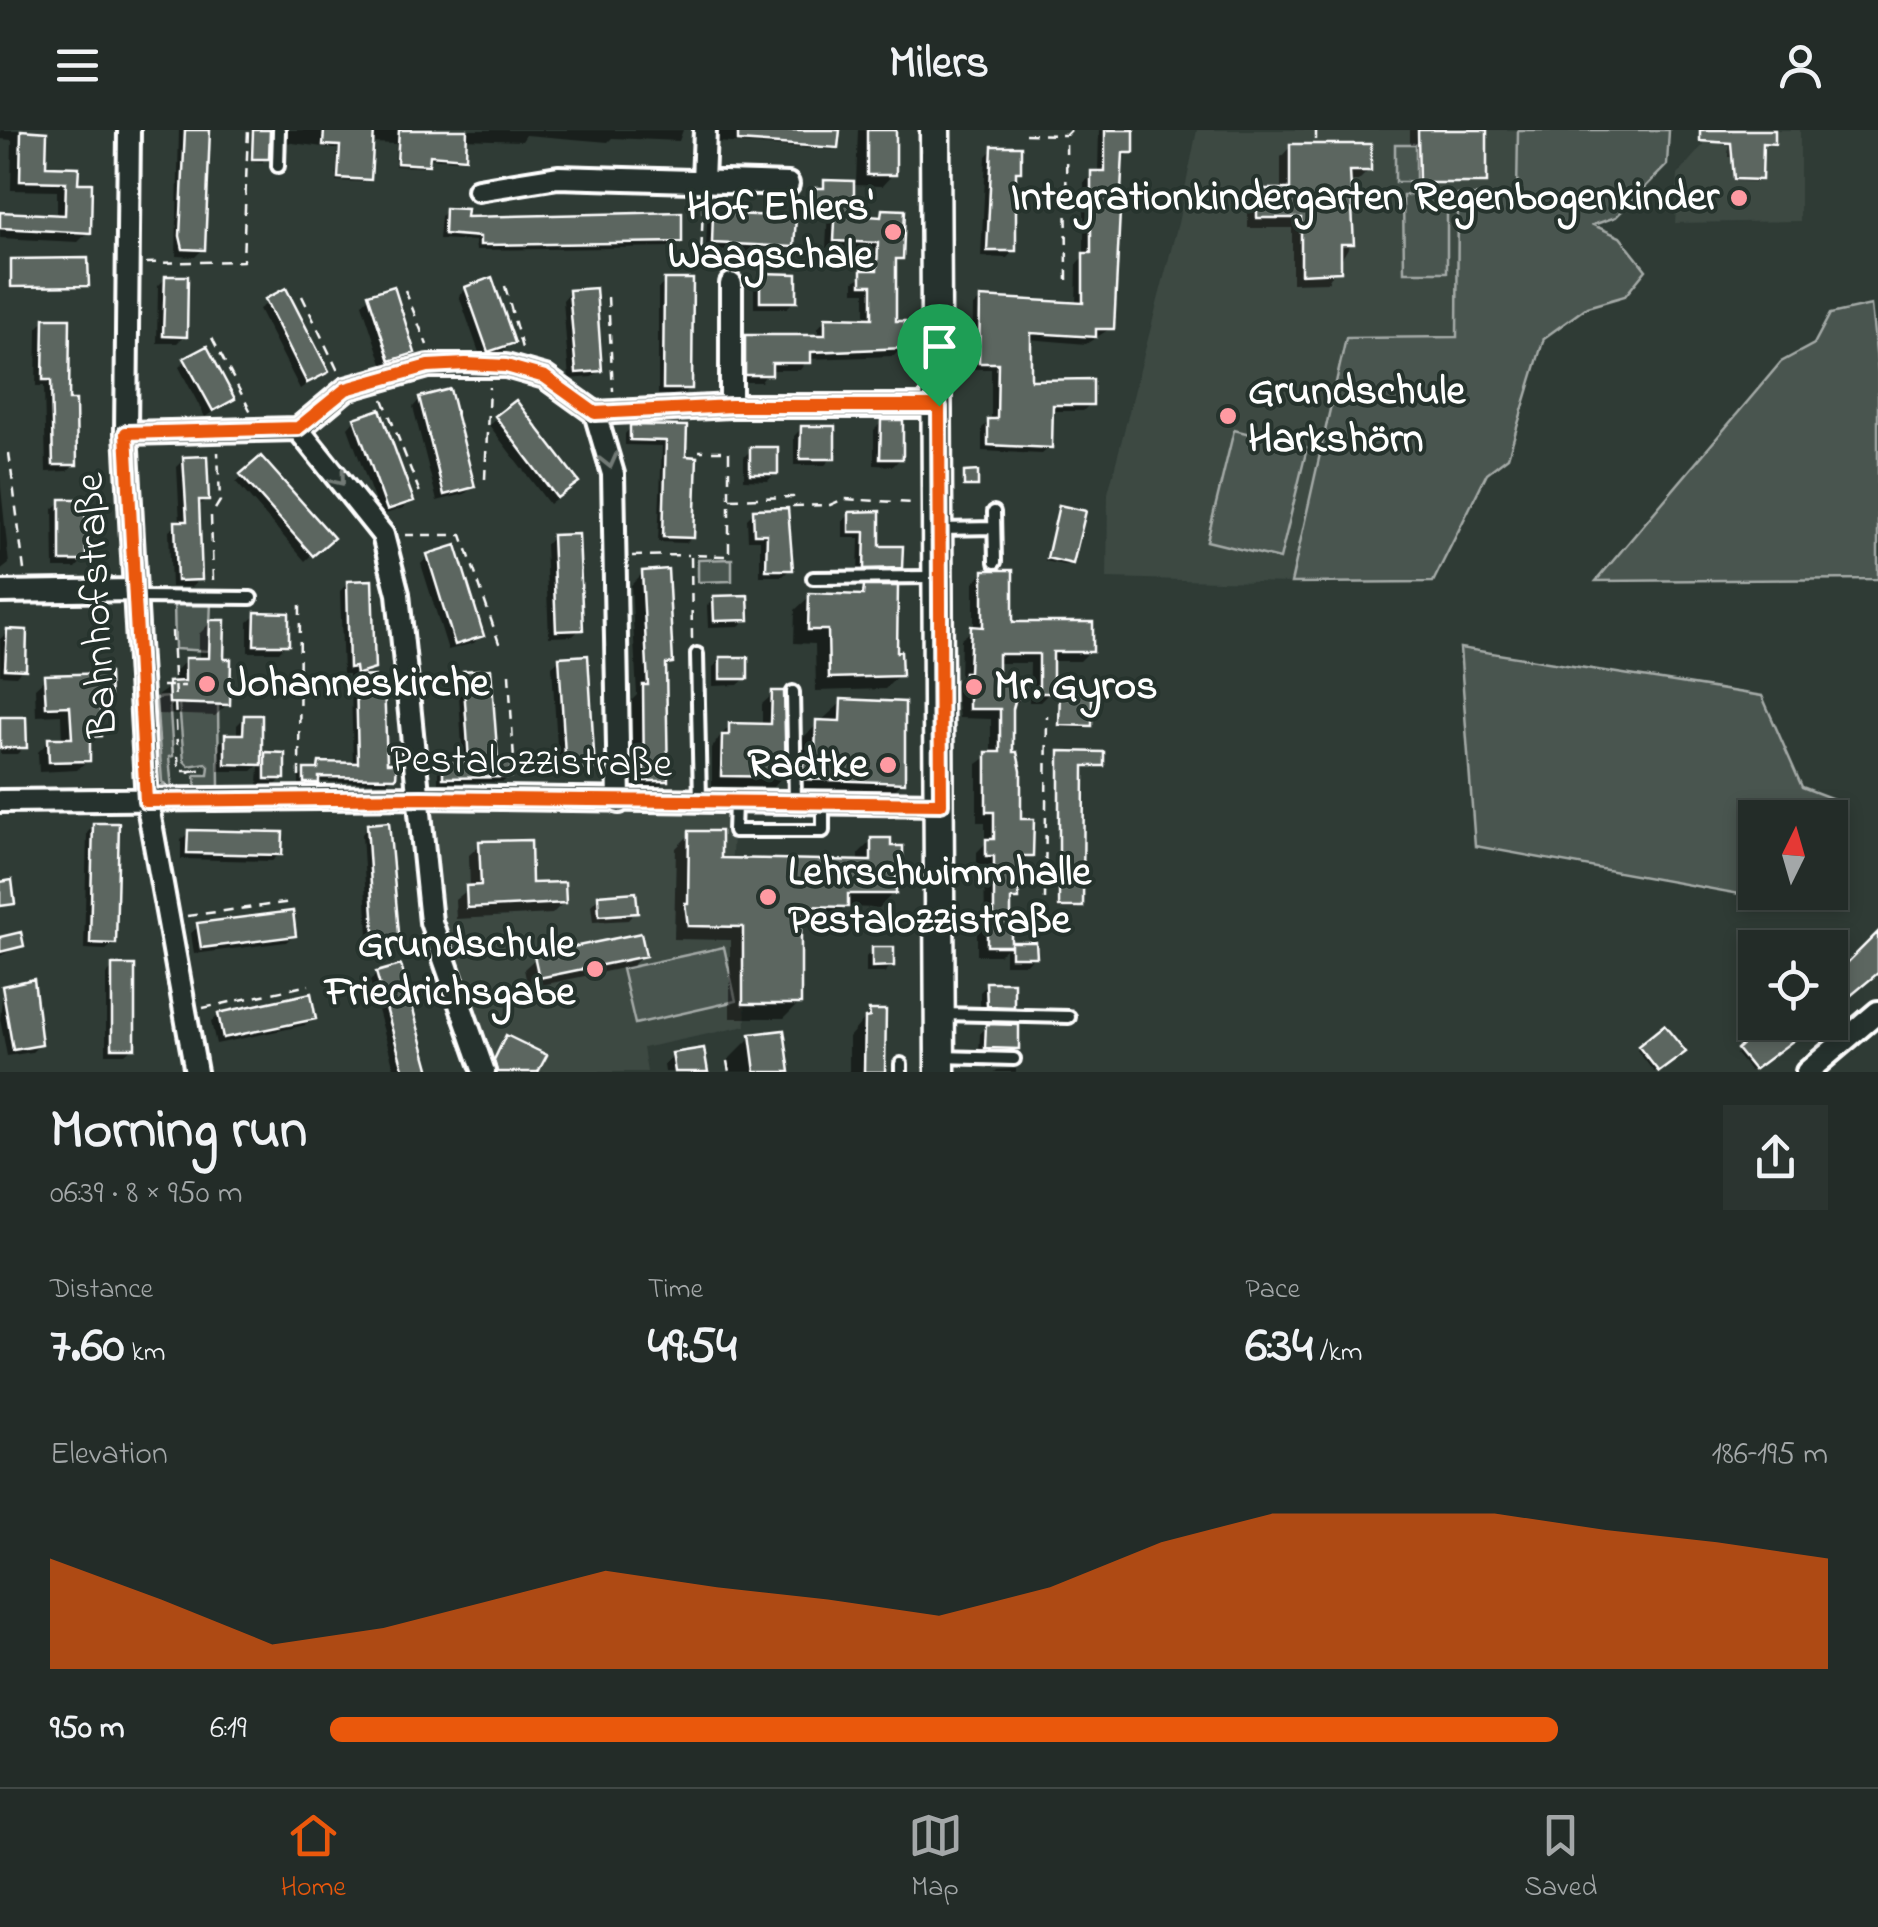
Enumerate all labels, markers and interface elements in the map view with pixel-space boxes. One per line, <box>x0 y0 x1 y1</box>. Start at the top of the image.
text: Milers <box>889 32 989 98</box>
icon: menu <box>50 38 105 93</box>
icon: person <box>1773 38 1828 93</box>
place label: Integrationkindergarten Regenbogenkinder <box>1011 168 1720 230</box>
place label: Hof Ehlers' Waagschale <box>668 178 874 288</box>
marker: Integrationkindergarten Regenbogenkinder <box>1728 187 1750 209</box>
marker: Hof Ehlers' Waagschale <box>882 221 904 243</box>
pin <box>897 304 982 407</box>
icon: arrive <box>912 319 967 374</box>
place label: Grundschule Harkshörn <box>1248 362 1466 471</box>
marker: Grundschule Harkshörn <box>1217 405 1239 427</box>
one-way arrow <box>598 452 619 469</box>
one-way arrow <box>327 468 345 486</box>
street label: Bahnhofstraße <box>61 471 135 740</box>
place label: Johanneskirche <box>227 654 490 715</box>
place label: Mr. Gyros <box>994 657 1158 718</box>
marker: Johanneskirche <box>196 673 218 695</box>
marker: Mr. Gyros <box>963 676 985 698</box>
street label: Pestalozzistraße <box>389 730 673 796</box>
place label: Radtke <box>747 735 869 796</box>
marker: Radtke <box>877 754 899 776</box>
north arrow <box>1738 800 1848 910</box>
map controls <box>1738 800 1848 1040</box>
place label: Lehrschwimmhalle Pestalozzistraße <box>788 843 1092 952</box>
marker: Lehrschwimmhalle Pestalozzistraße <box>757 886 779 908</box>
place label: Grundschule Friedrichsgabe <box>323 915 576 1025</box>
button: locate <box>1738 930 1848 1040</box>
marker: Grundschule Friedrichsgabe <box>584 958 606 980</box>
text: Morning run <box>50 1093 307 1173</box>
button: share <box>1723 1105 1828 1210</box>
text: 06:39 · 8 × 950 m <box>50 1171 243 1218</box>
text: Distance <box>50 1270 153 1311</box>
text: Time <box>648 1270 703 1311</box>
text: Pace <box>1245 1270 1300 1311</box>
text: 7.60 <box>50 1311 124 1384</box>
text: 49:54 <box>648 1311 737 1384</box>
text: 6:34 <box>1245 1311 1313 1384</box>
text: km <box>124 1333 165 1374</box>
text: /km <box>1313 1333 1363 1374</box>
text: Elevation <box>50 1432 168 1479</box>
text: 186–195 m <box>1712 1432 1828 1479</box>
text: 950 m <box>50 1706 125 1753</box>
text: 6:19 <box>210 1706 247 1753</box>
tab: Home <box>281 1808 346 1909</box>
tab: Map <box>908 1808 963 1909</box>
tab: Saved <box>1524 1808 1597 1909</box>

